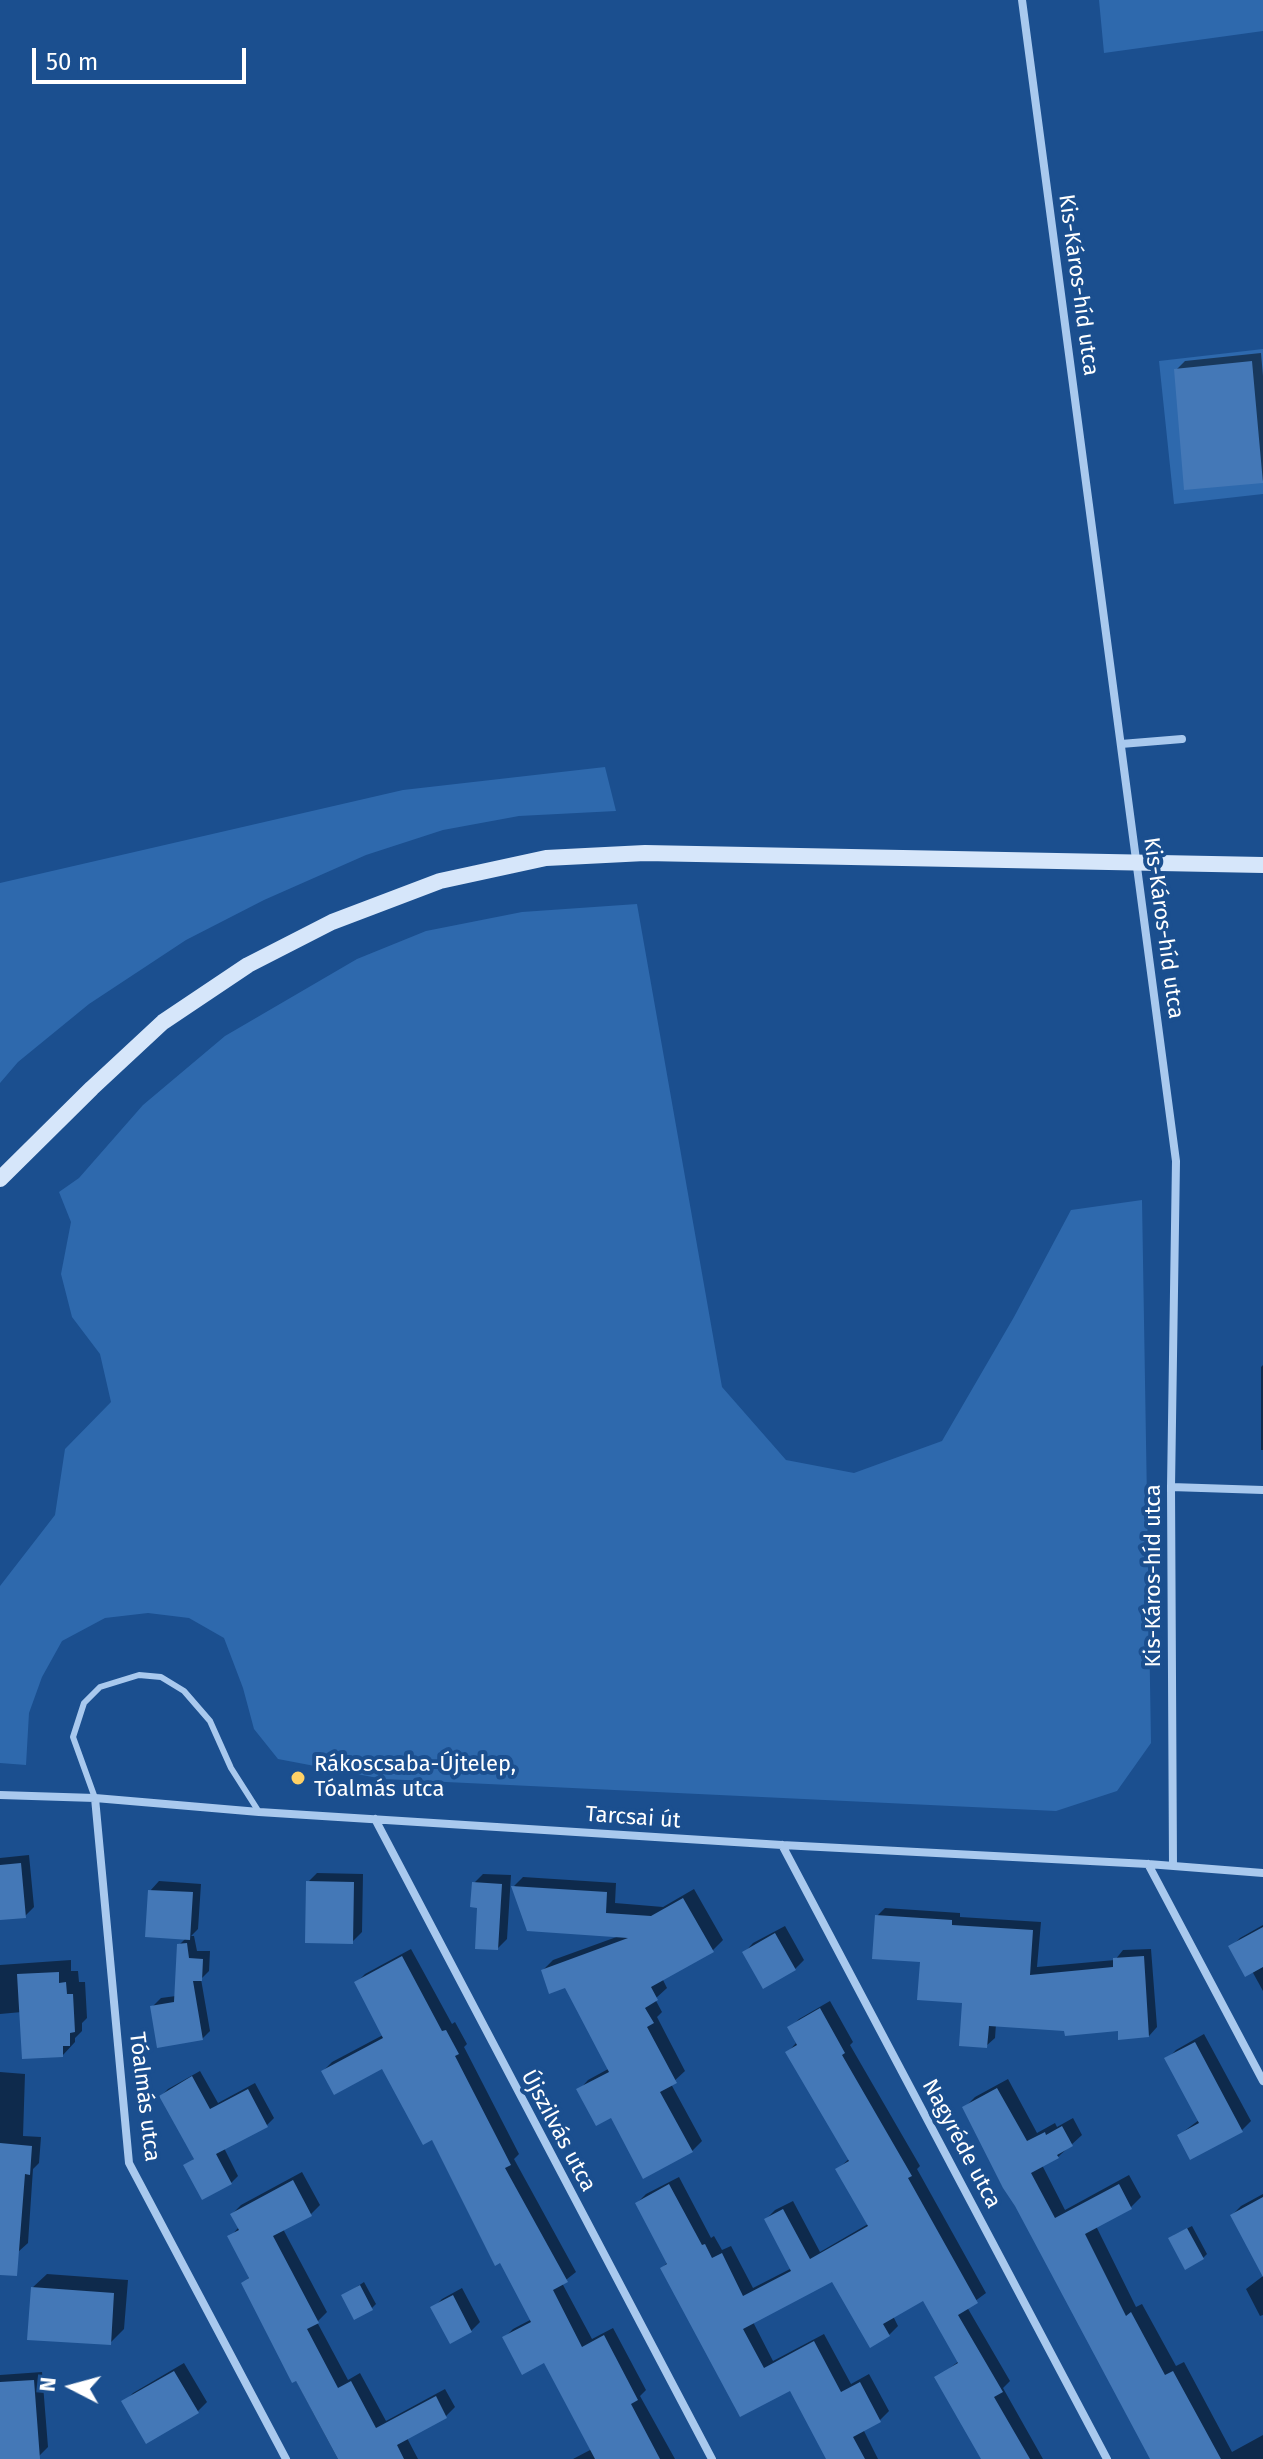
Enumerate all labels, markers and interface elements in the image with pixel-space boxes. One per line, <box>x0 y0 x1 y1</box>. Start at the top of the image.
scale bar <box>36 32 250 82</box>
text: 50 m <box>46 48 98 76</box>
street label: Kis-Káros-híd utca <box>1052 192 1104 378</box>
street label: Kis-Káros-híd utca <box>1137 835 1189 1021</box>
street label: Kis-Káros-híd utca <box>1141 1484 1167 1668</box>
place label: Rákoscsaba-Újtelep, Tóalmás utca <box>314 1752 516 1804</box>
marker: Rákoscsaba-Újtelep, Tóalmás utca <box>289 1769 307 1787</box>
street label: Tarcsai út <box>584 1802 682 1834</box>
street label: Tóalmás utca <box>123 2031 165 2163</box>
street label: Újszilvás utca <box>515 2066 601 2196</box>
street label: Nagyréde utca <box>916 2075 1006 2213</box>
north arrow <box>32 2347 112 2427</box>
text: N <box>33 2376 62 2393</box>

